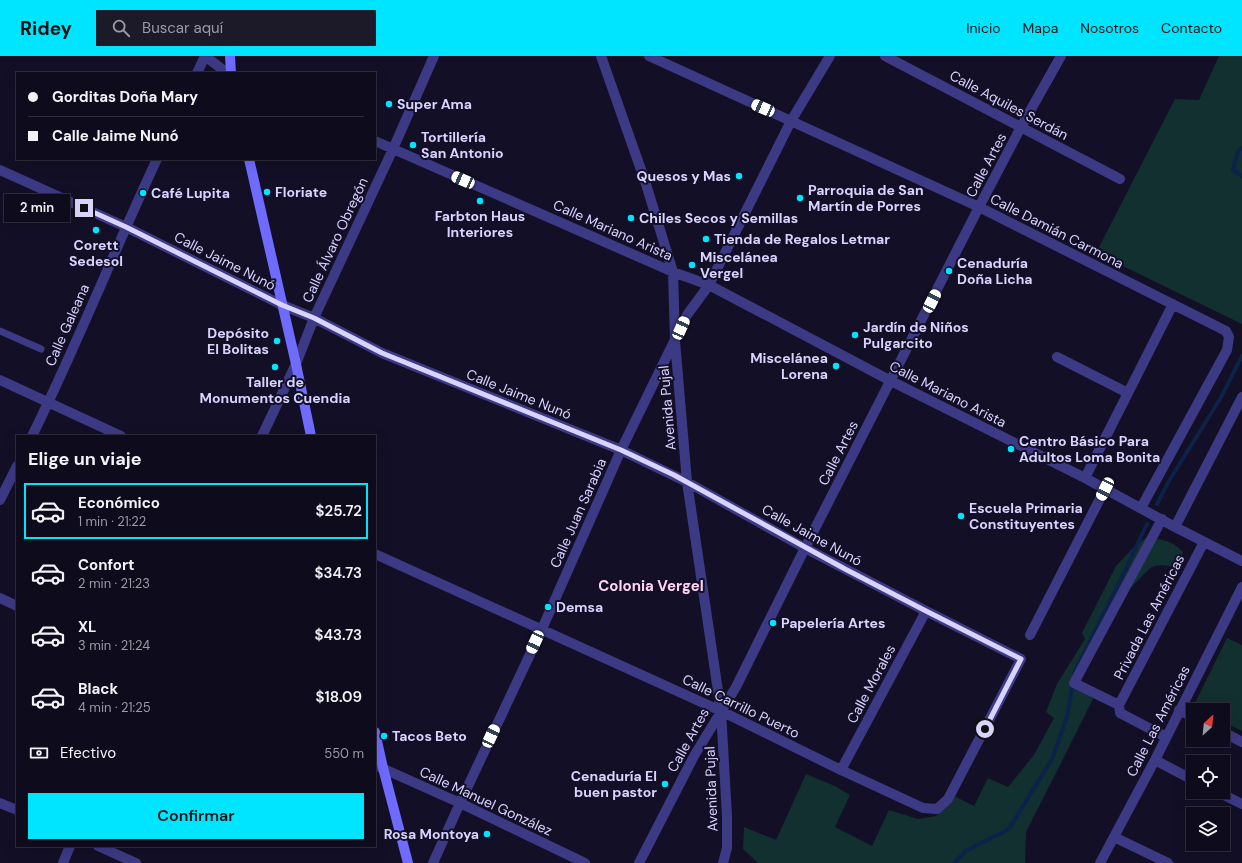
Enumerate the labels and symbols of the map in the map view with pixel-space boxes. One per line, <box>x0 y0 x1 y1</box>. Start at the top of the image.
street label: Calle Aquiles Serdán <box>947 66 1071 144</box>
place label: Super Ama <box>397 95 472 113</box>
car <box>750 98 776 118</box>
marker: Super Ama <box>384 99 394 109</box>
place label: Tortillería San Antonio <box>421 128 504 162</box>
street label: Calle Artes <box>962 130 1010 200</box>
marker: Tortillería San Antonio <box>408 140 418 150</box>
place label: Quesos y Mas <box>636 167 731 185</box>
car <box>450 170 476 190</box>
marker: Quesos y Mas <box>734 171 744 181</box>
street label: Calle Álvaro Obregón <box>298 175 372 305</box>
place label: Parroquia de San Martín de Porres <box>808 181 924 215</box>
place label: Floriate <box>275 183 327 201</box>
place label: Café Lupita <box>151 184 230 202</box>
marker: Floriate <box>262 187 272 197</box>
marker: Café Lupita <box>138 188 148 198</box>
street label: Calle Damián Carmona <box>987 190 1127 272</box>
marker: Parroquia de San Martín de Porres <box>795 193 805 203</box>
callout: 2 min <box>4 194 70 222</box>
marker: Farbton Haus Interiores <box>475 196 485 206</box>
street label: Calle Mariano Arista <box>550 196 676 264</box>
route end <box>75 199 93 217</box>
place label: Farbton Haus Interiores <box>435 207 525 241</box>
place label: Chiles Secos y Semillas <box>639 209 798 227</box>
marker: Chiles Secos y Semillas <box>626 213 636 223</box>
marker: Corett Sedesol <box>91 225 101 235</box>
street label: Calle Jaime Nunó <box>171 228 279 294</box>
place label: Tienda de Regalos Letmar <box>714 230 890 248</box>
marker: Tienda de Regalos Letmar <box>701 234 711 244</box>
place label: Corett Sedesol <box>69 236 123 270</box>
place label: Miscelánea Vergel <box>700 248 778 282</box>
place label: Cenaduría Doña Licha <box>957 254 1033 288</box>
marker: Miscelánea Vergel <box>687 260 697 270</box>
marker: Cenaduría Doña Licha <box>944 266 954 276</box>
street label: Calle Galeana <box>41 281 93 369</box>
car <box>921 288 943 314</box>
car <box>671 315 691 341</box>
place label: Jardín de Niños Pulgarcito <box>863 318 969 352</box>
place label: Depósito El Bolitas <box>207 324 269 358</box>
marker: Jardín de Niños Pulgarcito <box>850 330 860 340</box>
marker: Depósito El Bolitas <box>272 336 282 346</box>
place label: Miscelánea Lorena <box>750 349 828 383</box>
street label: Calle Mariano Arista <box>887 357 1009 431</box>
marker: Miscelánea Lorena <box>831 361 841 371</box>
marker: Taller de Monumentos Cuendia <box>270 362 280 372</box>
street label: Calle Jaime Nunó <box>464 365 574 423</box>
street label: Avenida Pujal <box>654 365 680 451</box>
place label: Taller de Monumentos Cuendia <box>200 373 350 407</box>
street label: Calle Artes <box>814 418 862 488</box>
place label: Centro Básico Para Adultos Loma Bonita <box>1019 432 1160 466</box>
marker: Centro Básico Para Adultos Loma Bonita <box>1006 444 1016 454</box>
street label: Calle Juan Sarabia <box>546 455 610 571</box>
car <box>1094 476 1116 502</box>
place label: Escuela Primaria Constituyentes <box>969 499 1083 533</box>
street label: Calle Jaime Nunó <box>759 500 865 570</box>
marker: Escuela Primaria Constituyentes <box>956 511 966 521</box>
street label: Privada Las Américas <box>1110 551 1188 683</box>
district label: Colonia Vergel <box>598 576 704 596</box>
place label: Demsa <box>556 598 603 616</box>
marker: Demsa <box>543 602 553 612</box>
place label: Papelería Artes <box>781 614 885 632</box>
marker: Papelería Artes <box>768 618 778 628</box>
car <box>524 629 546 655</box>
street label: Calle Morales <box>843 642 899 726</box>
street label: Calle Las Américas <box>1122 662 1194 780</box>
street label: Calle Carrillo Puerto <box>679 670 803 742</box>
north arrow <box>1186 703 1230 747</box>
street label: Calle Artes <box>663 705 713 775</box>
route start <box>976 720 994 738</box>
car <box>480 723 502 749</box>
place label: Tacos Beto <box>392 727 467 745</box>
marker: Tacos Beto <box>379 731 389 741</box>
street label: Avenida Pujal <box>701 746 721 832</box>
street label: Calle Manuel González <box>417 762 555 840</box>
place label: Cenaduría El buen pastor <box>571 767 657 801</box>
marker: Cenaduría El buen pastor <box>660 779 670 789</box>
place label: Rosa Montoya <box>384 825 479 843</box>
marker: Rosa Montoya <box>482 829 492 839</box>

